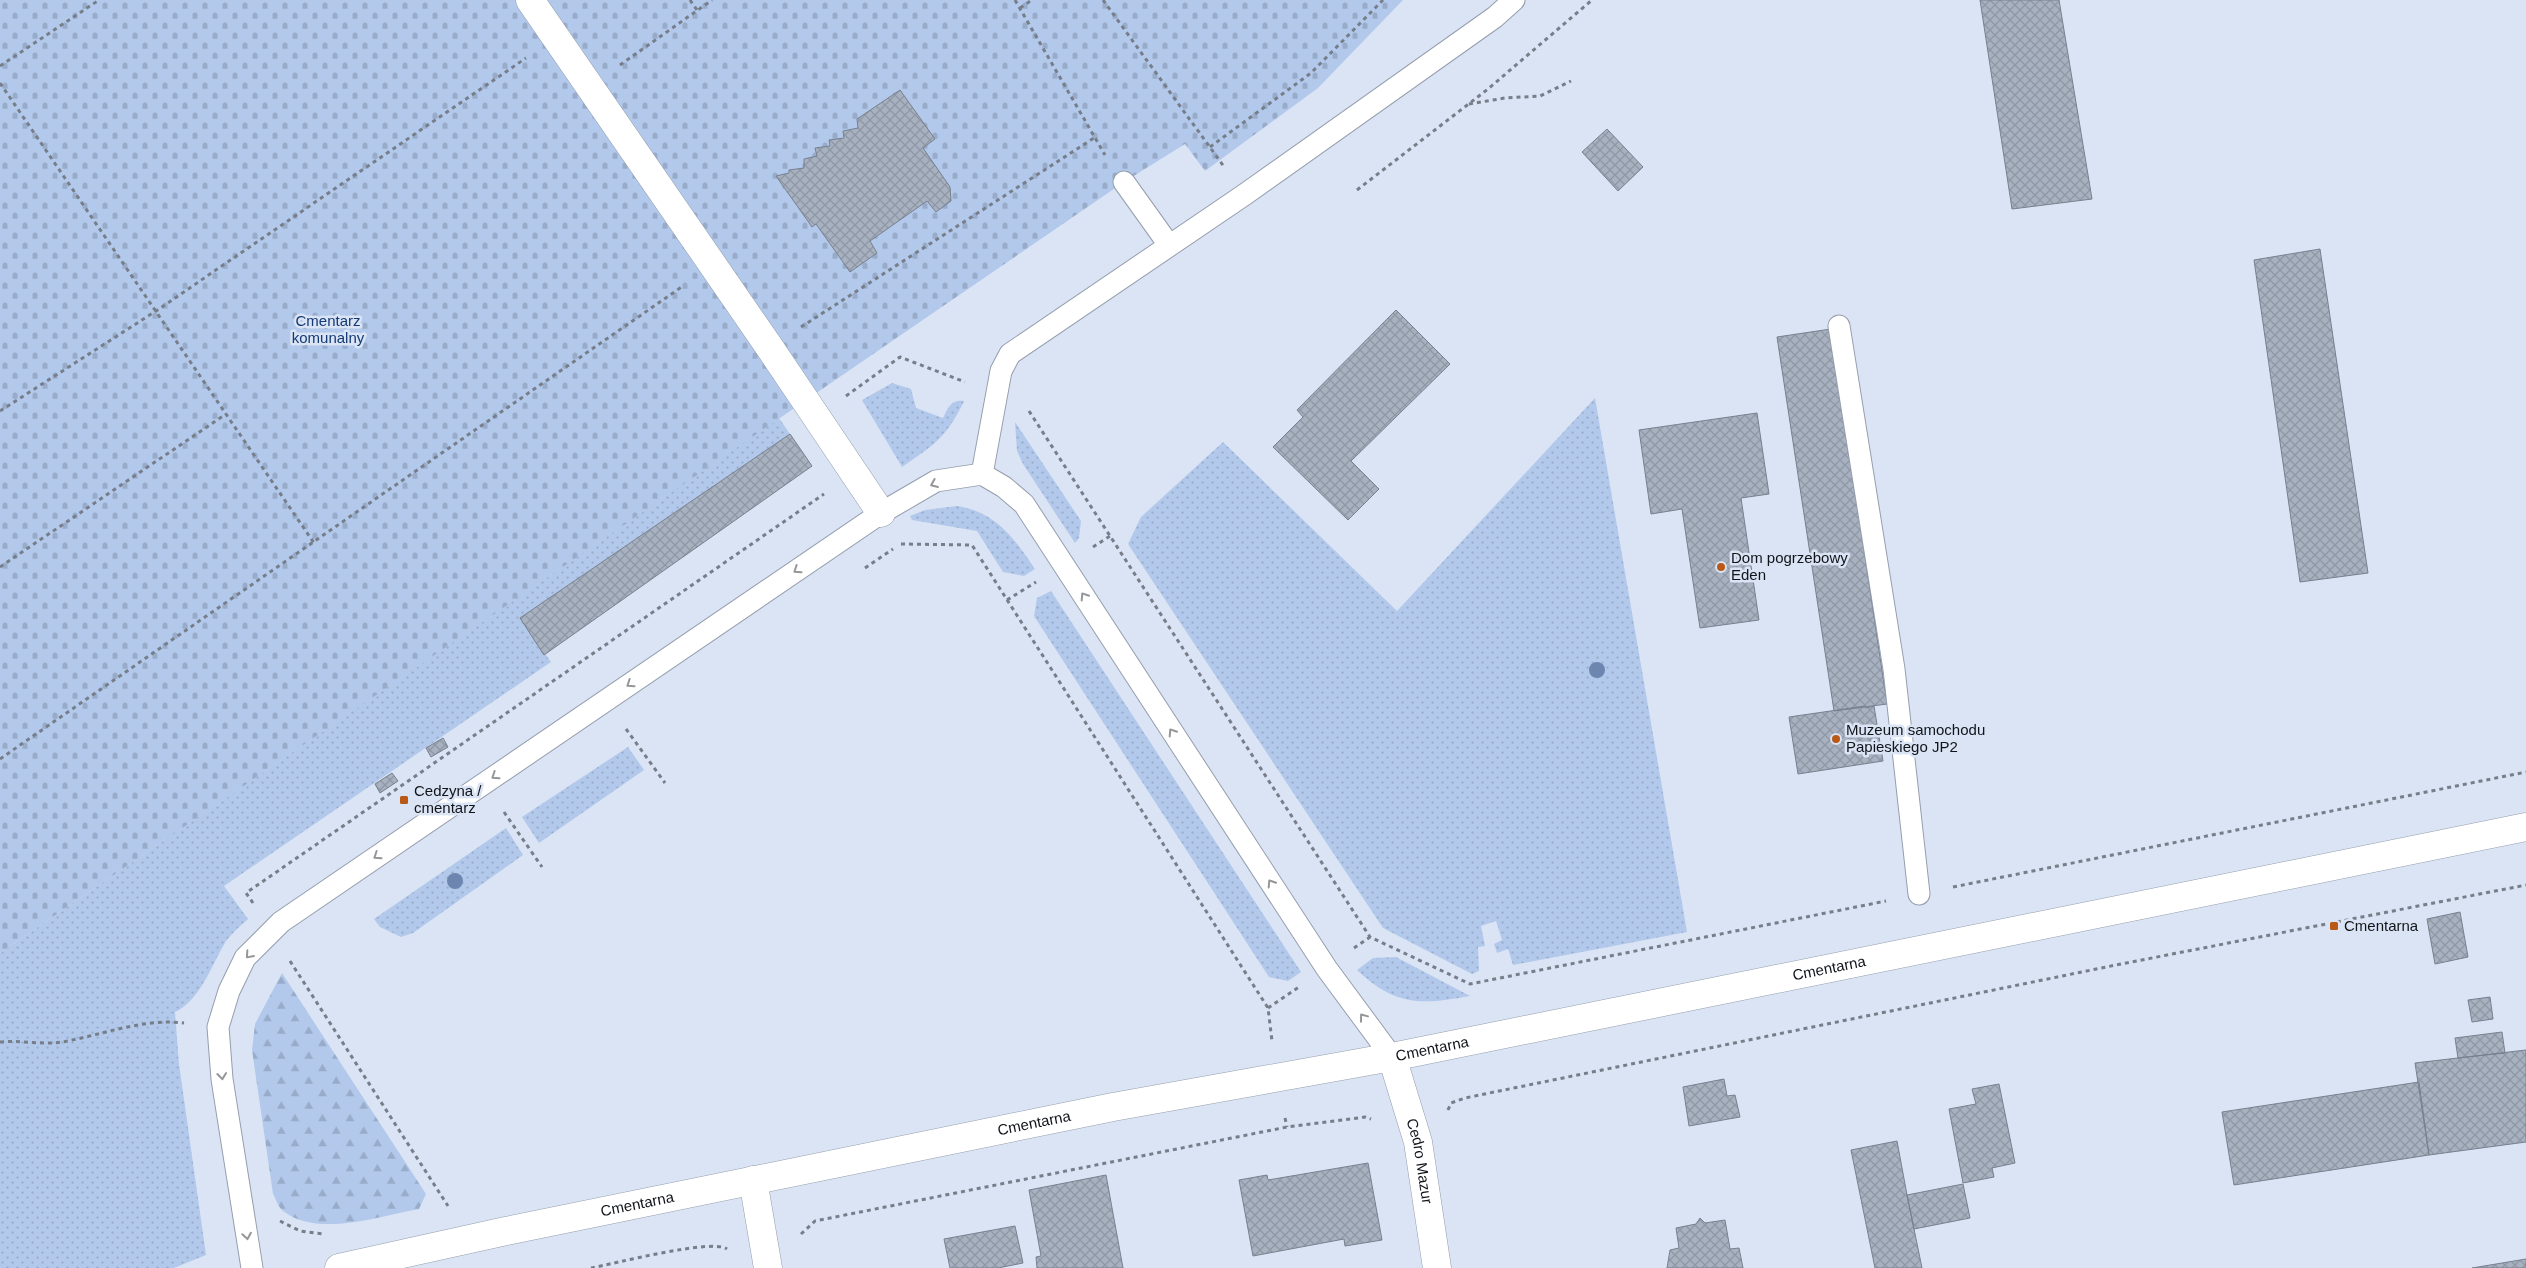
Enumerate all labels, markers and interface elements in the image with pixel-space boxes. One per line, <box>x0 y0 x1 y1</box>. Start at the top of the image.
park label: Cmentarz komunalny <box>292 312 365 346</box>
one-way arrow <box>930 477 939 488</box>
place label: Dom pogrzebowy Eden <box>1731 549 1848 583</box>
marker: Dom pogrzebowy Eden <box>1715 561 1727 573</box>
one-way arrow <box>793 564 803 573</box>
one-way arrow <box>1080 593 1090 602</box>
one-way arrow <box>626 678 635 687</box>
place label: Muzeum samochodu Papieskiego JP2 <box>1846 721 1985 755</box>
one-way arrow <box>1169 729 1179 738</box>
marker: Muzeum samochodu Papieskiego JP2 <box>1830 733 1842 745</box>
one-way arrow <box>492 770 501 779</box>
place label: Cedzyna / cmentarz <box>414 782 482 816</box>
marker: Cedzyna / cmentarz <box>398 794 410 806</box>
one-way arrow <box>374 850 383 859</box>
one-way arrow <box>1268 880 1277 889</box>
place label: Cmentarna <box>2344 917 2419 934</box>
marker: Cmentarna <box>2328 920 2340 932</box>
one-way arrow <box>246 949 255 958</box>
street label: Cmentarna <box>1791 952 1868 984</box>
one-way arrow <box>1360 1014 1368 1023</box>
street label: Cmentarna <box>1394 1033 1471 1064</box>
one-way arrow <box>216 1072 227 1080</box>
street label: Cmentarna <box>996 1107 1073 1138</box>
street label: Cedro Mazur <box>1403 1116 1436 1205</box>
street label: Cmentarna <box>599 1188 676 1219</box>
one-way arrow <box>241 1232 251 1241</box>

